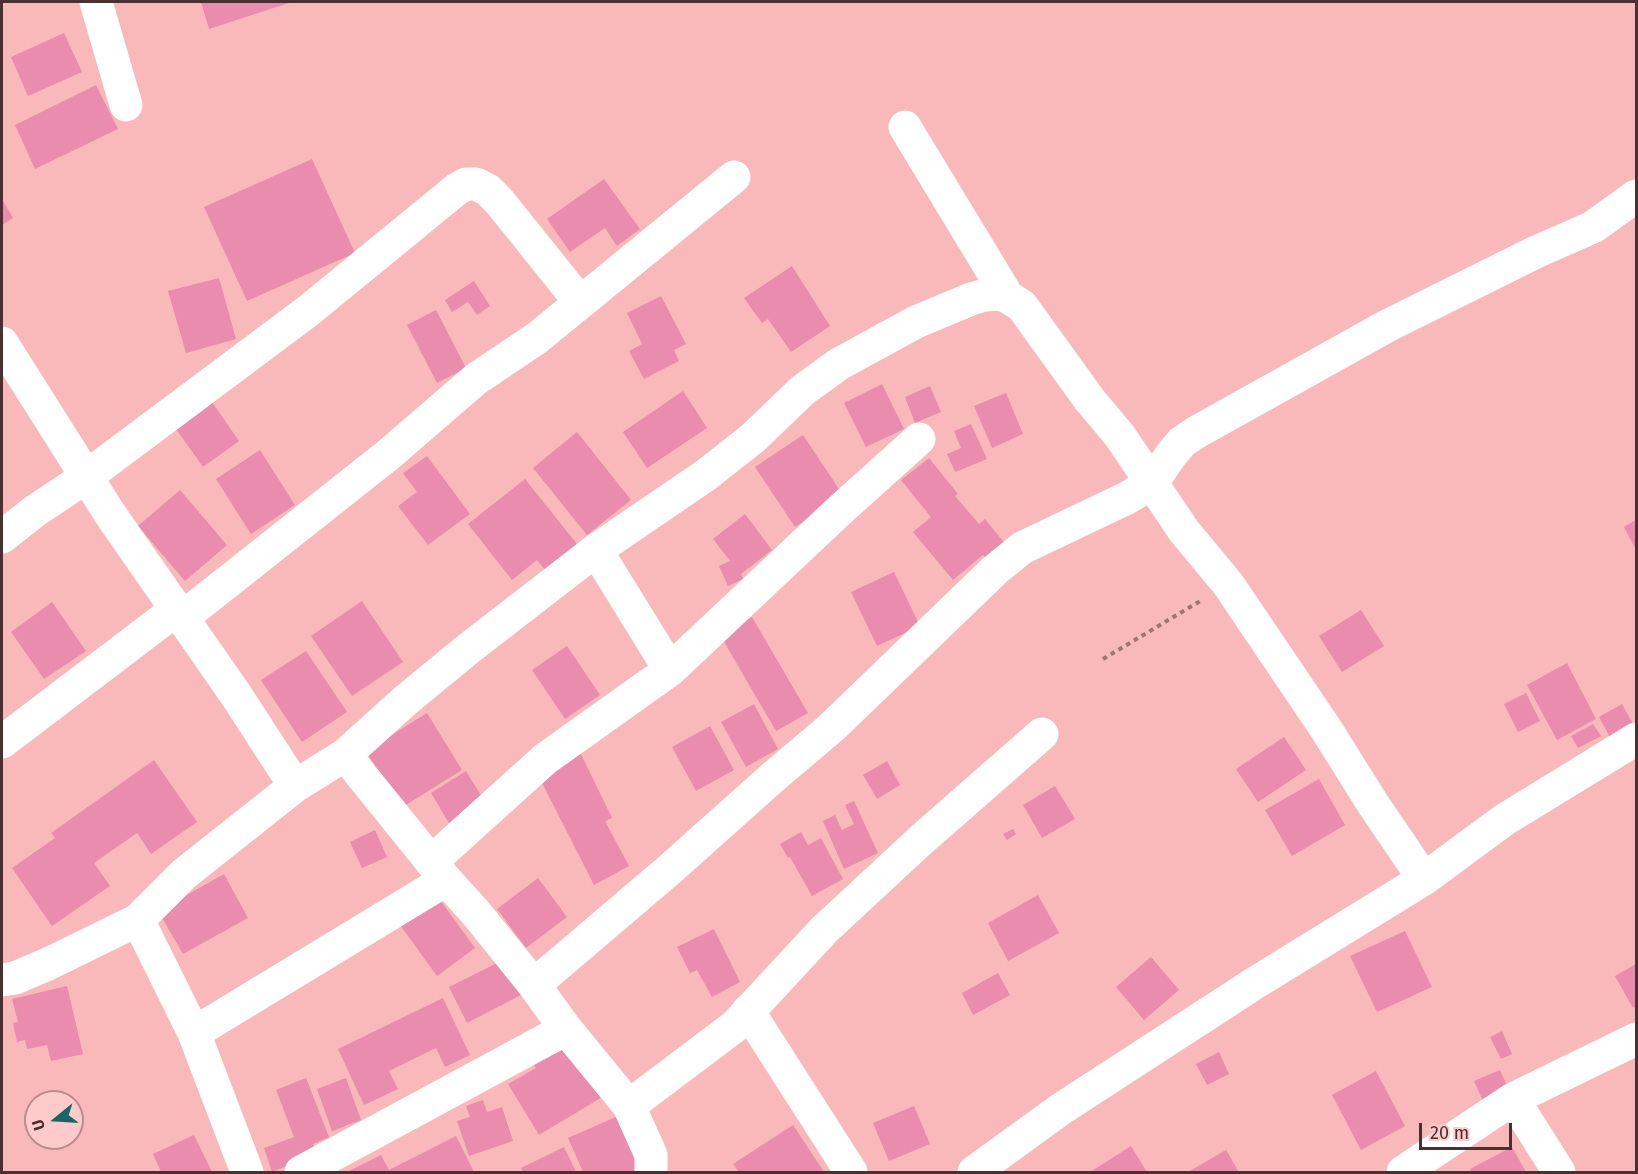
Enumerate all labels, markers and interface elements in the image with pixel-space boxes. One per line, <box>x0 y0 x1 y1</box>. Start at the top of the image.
north arrow <box>24 1090 84 1150</box>
scale bar <box>1422 1111 1515 1149</box>
text: U <box>28 1117 49 1133</box>
text: 20 m <box>1430 1122 1469 1144</box>

